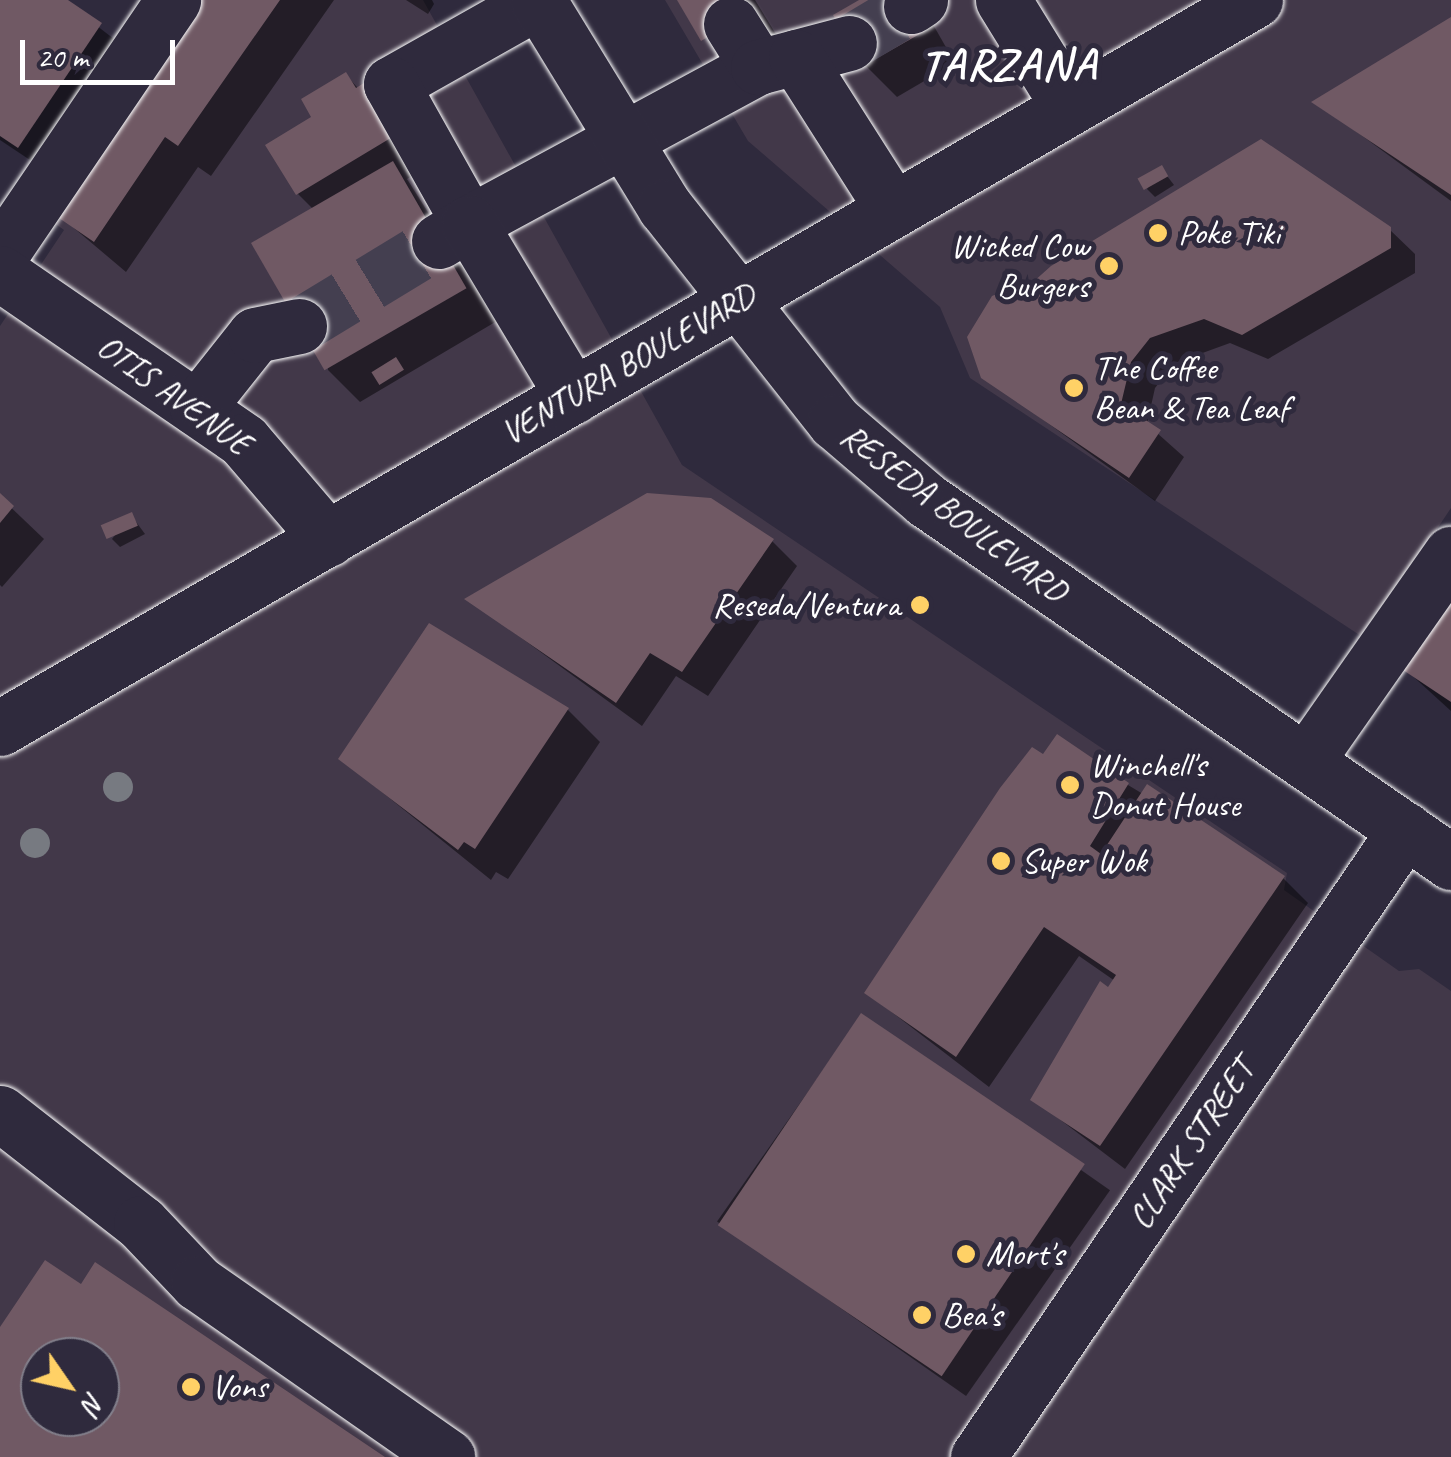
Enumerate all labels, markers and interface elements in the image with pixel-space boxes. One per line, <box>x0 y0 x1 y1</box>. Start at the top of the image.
scale bar <box>25 20 180 82</box>
text: 20 m <box>37 38 88 76</box>
district label: TARZANA <box>920 38 1098 92</box>
place label: Poke Tiki <box>1178 212 1280 254</box>
marker: Poke Tiki <box>1147 222 1169 244</box>
place label: Wicked Cow Burgers <box>951 225 1089 307</box>
marker: Wicked Cow Burgers <box>1098 255 1120 277</box>
street label: VENTURA BOULEVARD <box>492 274 764 454</box>
street label: OTIS AVENUE <box>89 325 259 465</box>
place label: The Coffee Bean & Tea Leaf <box>1094 347 1287 429</box>
marker: The Coffee Bean & Tea Leaf <box>1063 377 1085 399</box>
street label: RESEDA BOULEVARD <box>832 414 1076 612</box>
place label: Reseda/Ventura <box>713 584 900 626</box>
marker: Reseda/Ventura <box>909 594 931 616</box>
place label: Winchell's Donut House <box>1090 744 1240 826</box>
marker: Winchell's Donut House <box>1059 774 1081 796</box>
place label: Super Wok <box>1021 840 1146 882</box>
marker: Super Wok <box>990 850 1012 872</box>
street label: CLARK STREET <box>1119 1051 1263 1237</box>
place label: Mort's <box>986 1233 1064 1275</box>
marker: Mort's <box>955 1243 977 1265</box>
place label: Bea's <box>942 1294 1002 1336</box>
marker: Bea's <box>911 1304 933 1326</box>
north arrow <box>20 1337 120 1437</box>
place label: Vons <box>211 1366 267 1408</box>
marker: Vons <box>180 1376 202 1398</box>
text: N <box>74 1386 113 1420</box>

